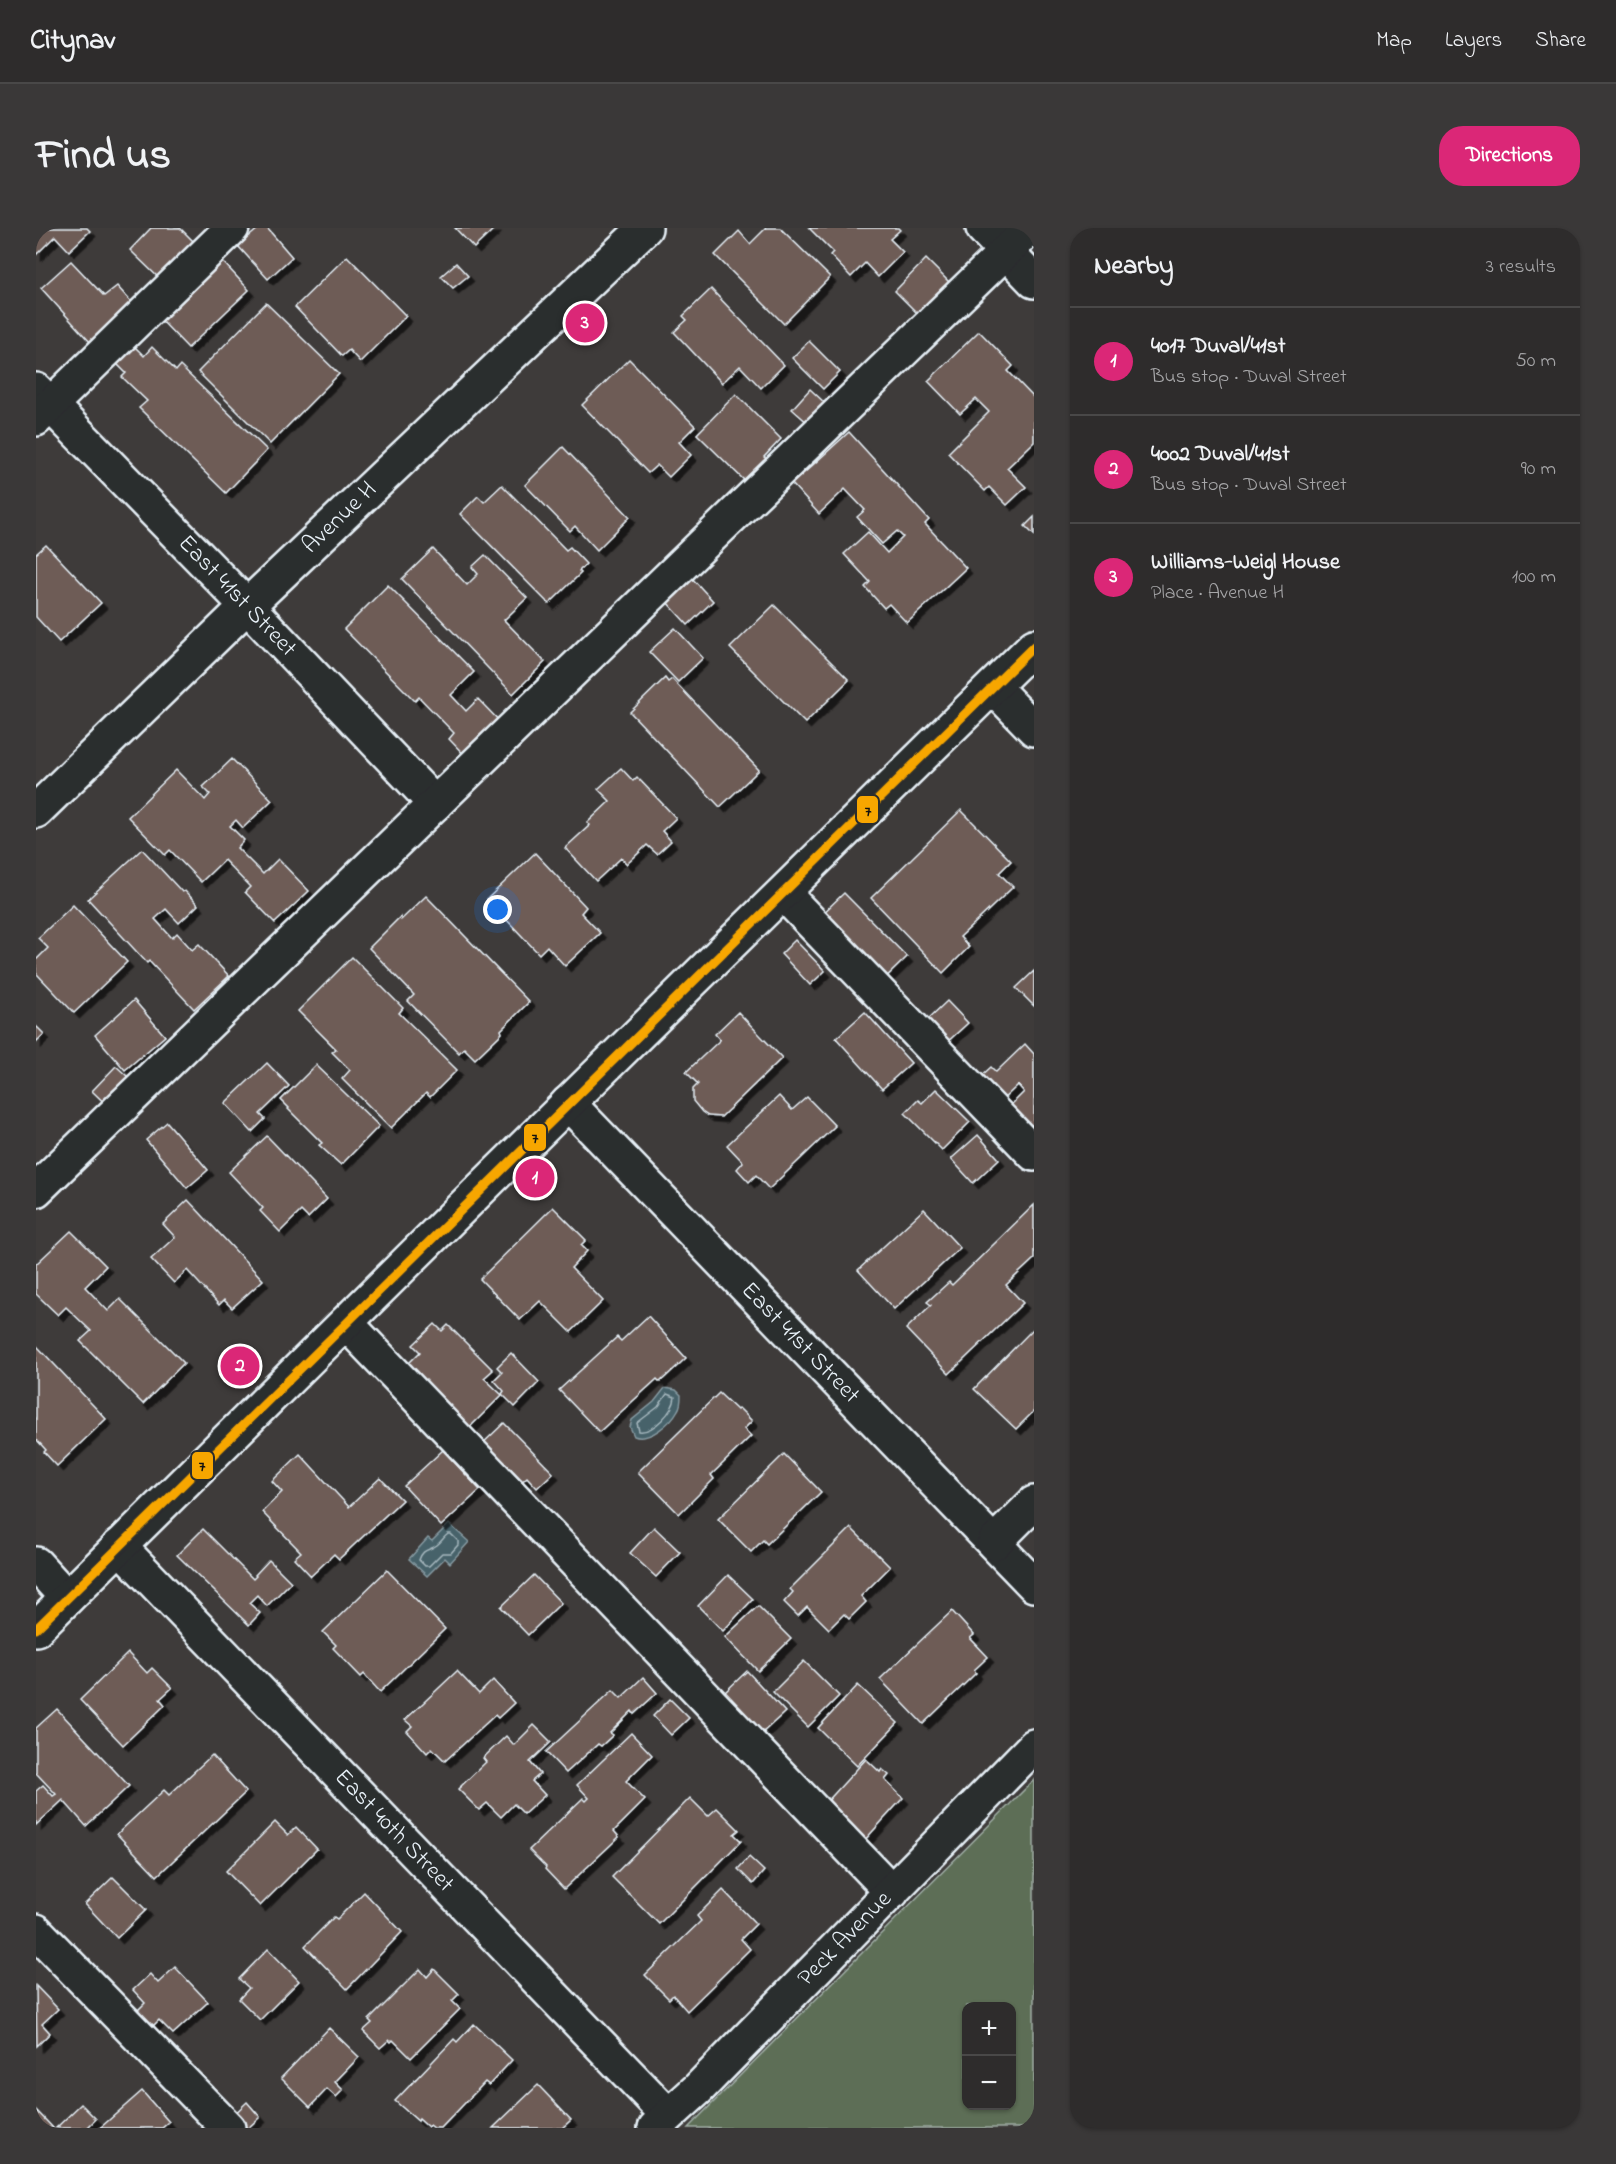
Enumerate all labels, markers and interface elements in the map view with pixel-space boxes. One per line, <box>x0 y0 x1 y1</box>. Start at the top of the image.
text: Citynav <box>30 21 115 62</box>
text: Map <box>1376 26 1412 56</box>
text: Layers <box>1445 26 1502 56</box>
text: Share <box>1535 26 1586 56</box>
text: Find us <box>36 126 171 187</box>
button: Directions <box>1439 126 1580 186</box>
text: Nearby <box>1094 248 1173 286</box>
text: 3 results <box>1486 253 1556 282</box>
pin: 3 <box>566 300 604 346</box>
text: 4017 Duval/41st <box>1151 331 1285 363</box>
text: 1 <box>1110 347 1117 376</box>
text: 50 m <box>1515 347 1556 376</box>
text: Bus stop · Duval Street <box>1151 363 1347 392</box>
text: 4002 Duval/41st <box>1151 439 1290 471</box>
text: 2 <box>1109 455 1118 484</box>
text: 90 m <box>1521 455 1556 484</box>
text: Bus stop · Duval Street <box>1151 471 1347 500</box>
street label: Avenue H <box>294 474 385 562</box>
street label: East 41st Street <box>169 527 305 665</box>
text: Williams-Weigl House <box>1151 547 1340 579</box>
text: 3 <box>1109 563 1118 592</box>
text: 100 m <box>1512 563 1556 592</box>
text: Place · Avenue H <box>1151 579 1284 608</box>
line badge: 7 <box>856 795 879 824</box>
text: 7 <box>865 800 872 824</box>
your location <box>483 895 512 924</box>
line badge: 7 <box>523 1123 547 1152</box>
text: 7 <box>532 1127 539 1151</box>
pin: 1 <box>516 1156 554 1200</box>
street label: East 41st Street <box>733 1274 868 1412</box>
pin: 2 <box>220 1344 260 1388</box>
line badge: 7 <box>191 1451 214 1480</box>
text: 7 <box>199 1455 206 1479</box>
street label: East 40th Street <box>326 1761 462 1901</box>
street label: Peck Avenue <box>790 1883 900 1995</box>
map controls <box>962 2002 1016 2110</box>
button: + <box>962 2002 1016 2056</box>
button: − <box>962 2056 1016 2110</box>

